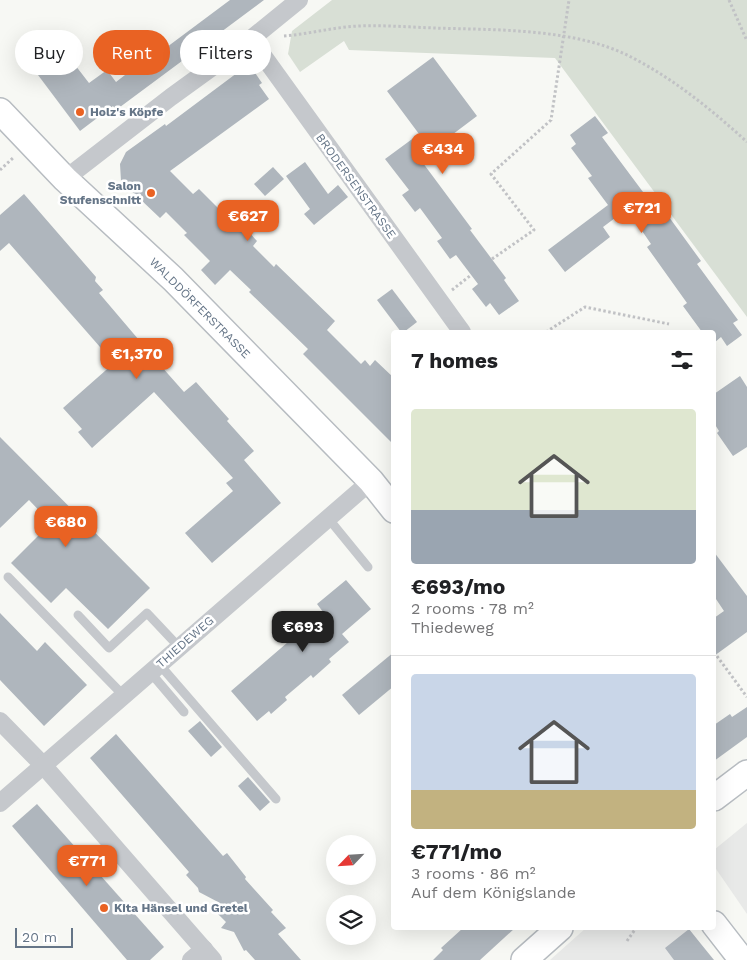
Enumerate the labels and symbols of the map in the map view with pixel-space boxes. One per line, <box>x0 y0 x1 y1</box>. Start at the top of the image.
place label: Holz's Köpfe <box>90 105 163 119</box>
marker: Holz's Köpfe <box>74 106 86 118</box>
street label: BRODERSENSTRASSE <box>313 131 399 242</box>
pin: €434 <box>413 132 473 175</box>
place label: Salon Stufenschnitt <box>60 179 142 207</box>
marker: Salon Stufenschnitt <box>145 187 157 199</box>
pin: €721 <box>612 192 672 234</box>
pin: €627 <box>218 200 278 242</box>
street label: WALDDÖRFERSTRASSE <box>147 255 254 362</box>
pin: €1,370 <box>96 338 178 380</box>
pin: €680 <box>36 506 96 548</box>
pin: €693 <box>273 610 333 653</box>
street label: THIEDEWEG <box>154 613 216 671</box>
north arrow <box>326 835 376 885</box>
pin: €771 <box>57 844 117 887</box>
place label: Kita Hänsel und Gretel <box>114 901 248 915</box>
marker: Kita Hänsel und Gretel <box>98 902 110 914</box>
scale bar <box>15 925 72 948</box>

